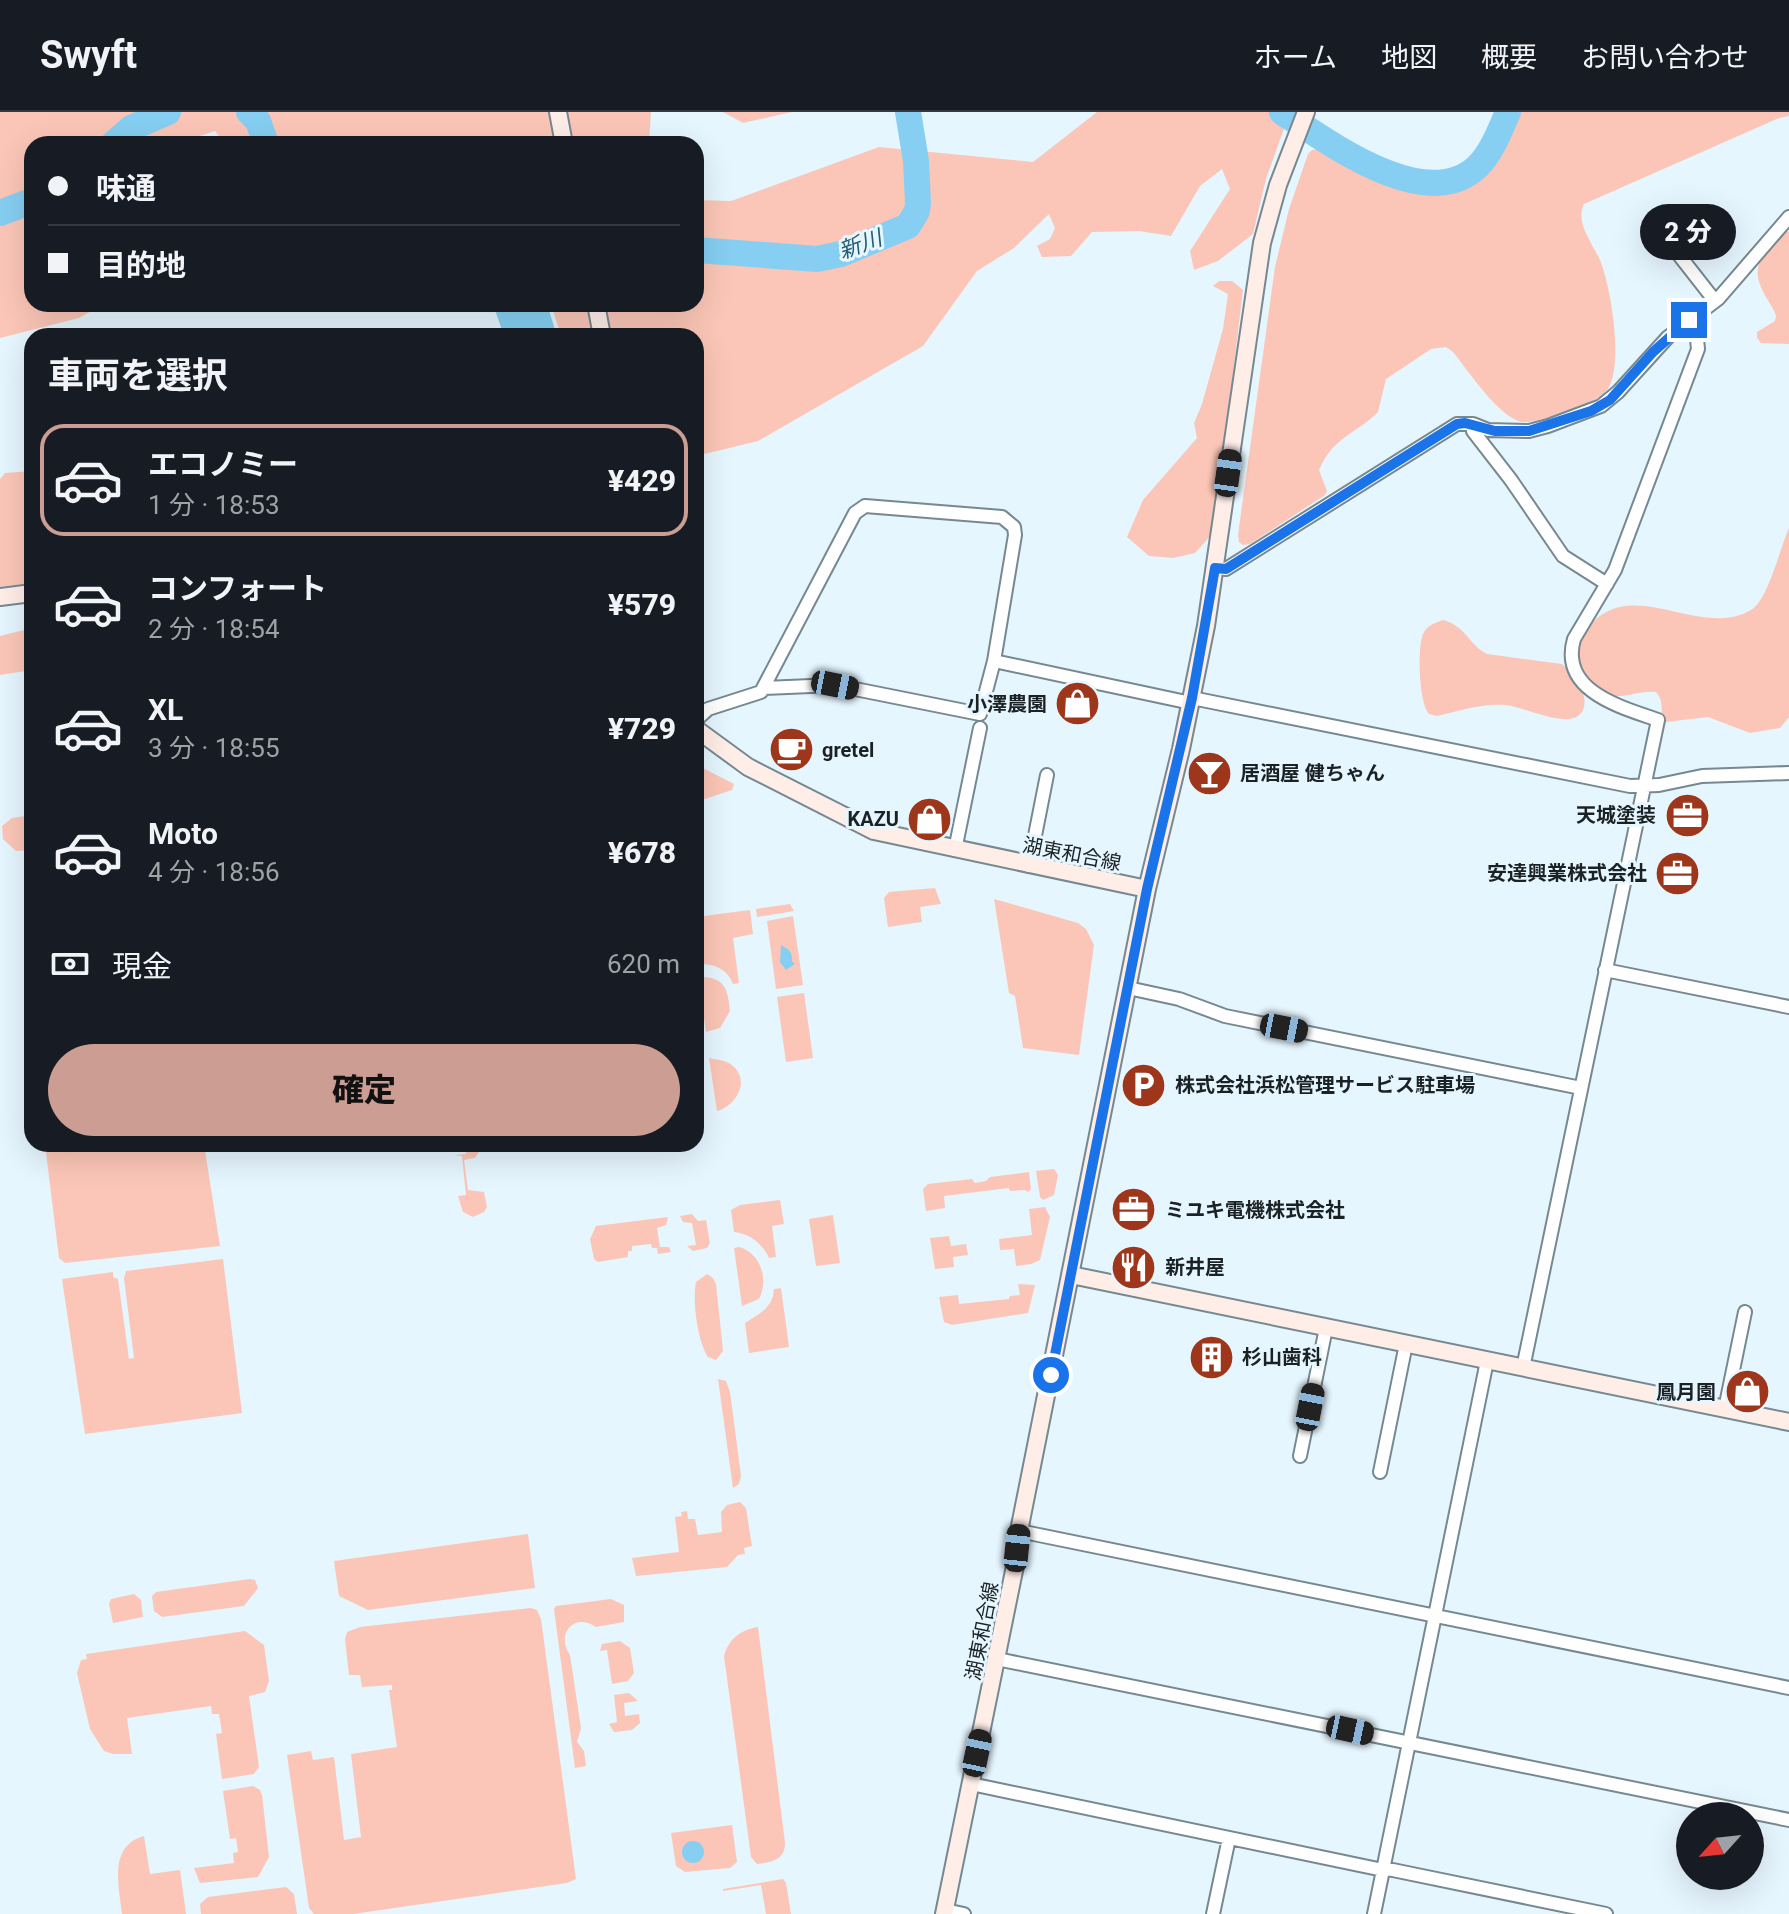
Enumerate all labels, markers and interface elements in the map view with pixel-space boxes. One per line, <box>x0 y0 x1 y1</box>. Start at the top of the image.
text: Swyft <box>40 33 137 77</box>
text: ホーム <box>1254 41 1337 74</box>
text: 地図 <box>1381 41 1437 74</box>
text: 概要 <box>1481 41 1537 74</box>
text: お問い合わせ <box>1581 41 1749 74</box>
text: 味通 <box>96 171 156 206</box>
callout: 2 分 <box>1641 204 1737 260</box>
text: 2 分 <box>1664 217 1712 247</box>
water label: 新川 <box>835 225 887 264</box>
text: 目的地 <box>96 248 186 283</box>
route end <box>1671 302 1707 338</box>
text: 車両を選択 <box>48 355 228 397</box>
icon: car <box>52 444 124 516</box>
text: エコノミー <box>148 447 298 482</box>
car <box>1213 448 1243 498</box>
text: ¥429 <box>608 463 676 498</box>
text: 1 分 · 18:53 <box>148 490 280 520</box>
icon: car <box>52 568 124 640</box>
text: コンフォート <box>148 571 327 606</box>
text: ¥579 <box>608 587 676 622</box>
text: 2 分 · 18:54 <box>148 614 280 644</box>
car <box>809 669 861 701</box>
shop icon: 小澤農園 <box>1054 680 1102 728</box>
icon: car <box>52 692 124 764</box>
text: XL <box>148 692 183 727</box>
place label: 小澤農園 <box>967 692 1047 716</box>
text: ¥729 <box>608 711 676 746</box>
cafe icon: gretel <box>767 726 815 774</box>
text: 3 分 · 18:55 <box>148 733 280 763</box>
place label: gretel <box>822 738 874 762</box>
bar icon: 居酒屋 健ちゃん <box>1185 749 1233 797</box>
place label: 居酒屋 健ちゃん <box>1240 761 1385 785</box>
office icon: 天城塗装 <box>1663 791 1711 839</box>
shop icon: KAZU <box>906 795 954 843</box>
place label: 天城塗装 <box>1576 803 1656 827</box>
place label: KAZU <box>848 807 899 831</box>
icon: car <box>52 816 124 888</box>
text: Moto <box>148 816 218 851</box>
street label: 湖東和合線 <box>1021 833 1123 875</box>
text: ¥678 <box>608 835 676 870</box>
office icon: 安達興業株式会社 <box>1654 849 1702 897</box>
text: 4 分 · 18:56 <box>148 857 280 887</box>
place label: 安達興業株式会社 <box>1487 861 1647 885</box>
icon: cash <box>48 942 92 986</box>
text: 現金 <box>112 949 172 984</box>
text: 620 m <box>607 949 680 979</box>
car <box>1258 1012 1310 1044</box>
button: 確定 <box>48 1044 680 1136</box>
parking icon: 株式会社浜松管理サービス駐車場 <box>1120 1061 1168 1109</box>
place label: 株式会社浜松管理サービス駐車場 <box>1175 1073 1475 1097</box>
office icon: ミユキ電機株式会社 <box>1110 1186 1158 1234</box>
place label: ミユキ電機株式会社 <box>1165 1198 1345 1222</box>
restaurant icon: 新井屋 <box>1110 1243 1158 1291</box>
place label: 新井屋 <box>1165 1255 1225 1279</box>
building icon: 杉山歯科 <box>1187 1333 1235 1381</box>
place label: 杉山歯科 <box>1242 1345 1322 1369</box>
route start <box>1033 1357 1069 1393</box>
shop icon: 鳳月園 <box>1723 1368 1771 1416</box>
place label: 鳳月園 <box>1656 1380 1716 1404</box>
car <box>1294 1381 1326 1433</box>
car <box>1003 1523 1031 1573</box>
street label: 湖東和合線 <box>961 1580 1003 1682</box>
car <box>1324 1713 1376 1747</box>
car <box>960 1727 994 1779</box>
north arrow <box>1676 1802 1764 1890</box>
map controls <box>1676 1802 1764 1890</box>

